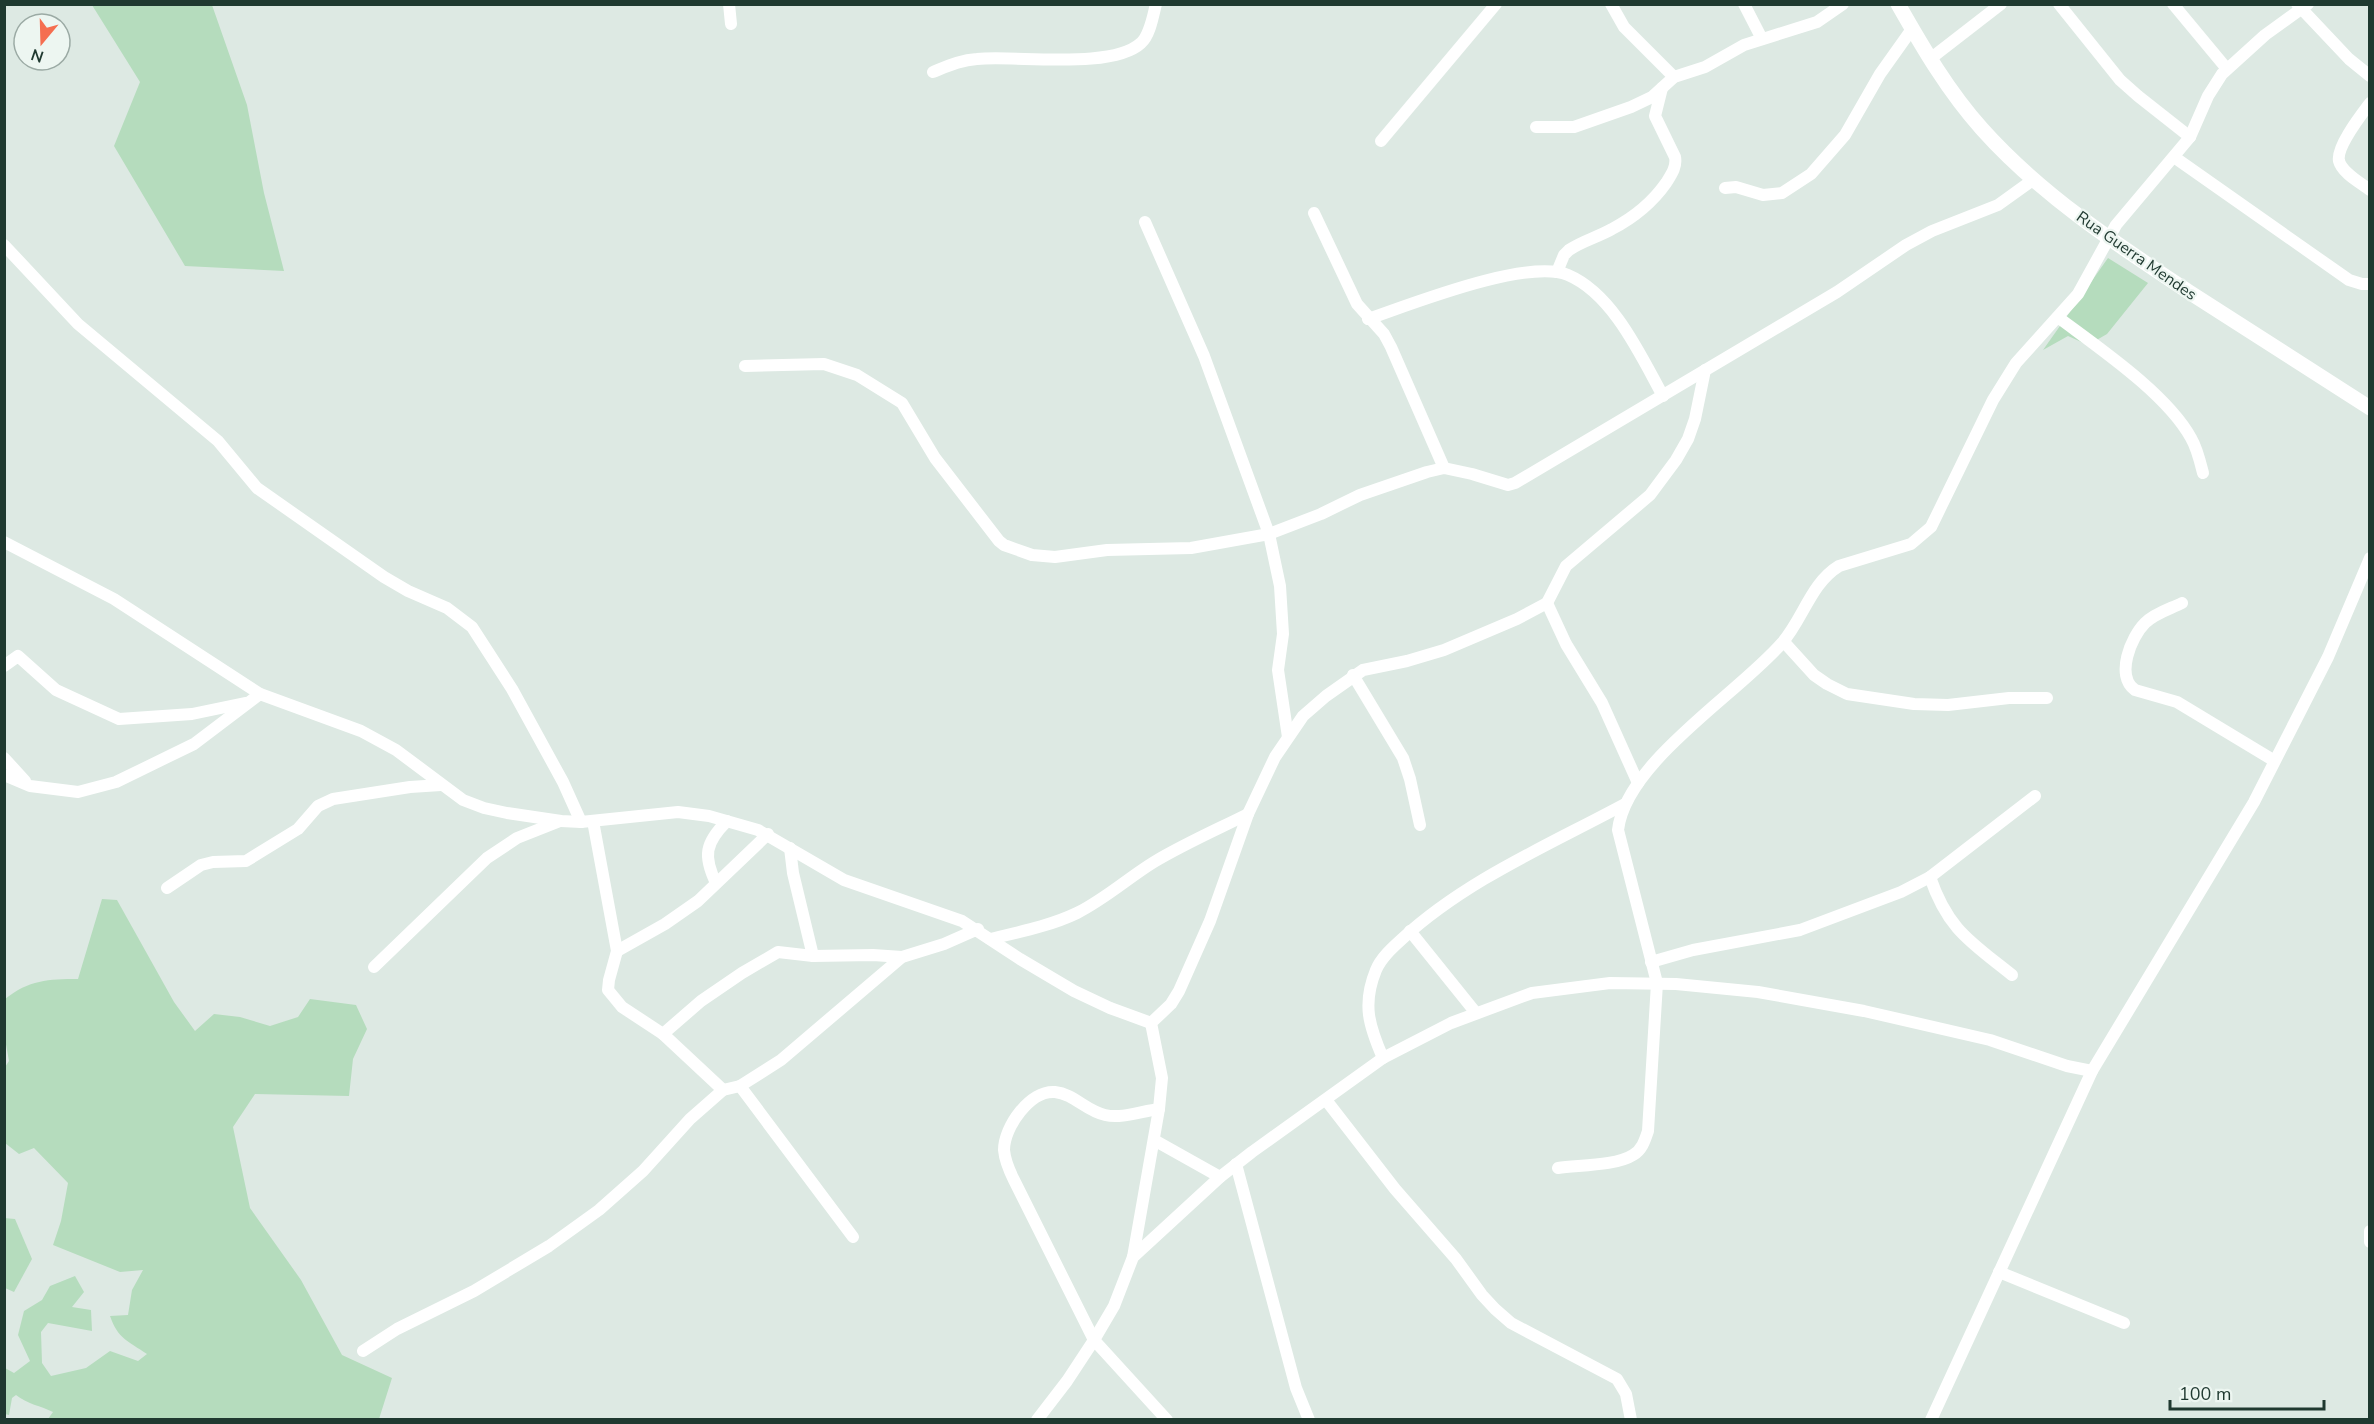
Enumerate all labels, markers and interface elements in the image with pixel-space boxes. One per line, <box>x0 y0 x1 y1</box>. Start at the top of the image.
north arrow <box>12 12 72 72</box>
text: N <box>28 43 47 68</box>
street label: Rua Guerra Mendes <box>2072 206 2201 306</box>
scale bar <box>2170 1373 2324 1411</box>
text: 100 m <box>2179 1382 2231 1406</box>

